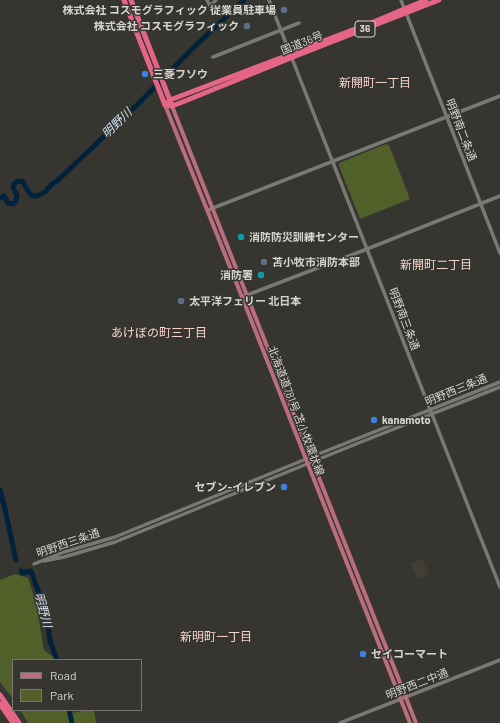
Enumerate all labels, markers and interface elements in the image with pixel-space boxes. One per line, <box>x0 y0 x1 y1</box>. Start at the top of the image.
place label: 株式会社 コスモグラフィック 従業員駐車場 <box>63 3 276 17</box>
marker: 株式会社 コスモグラフィック 従業員駐車場 <box>279 5 289 15</box>
place label: 株式会社 コスモグラフィック <box>94 19 239 33</box>
marker: 株式会社 コスモグラフィック <box>242 21 252 31</box>
road number: 36 <box>355 21 375 37</box>
street label: 国道36号 <box>279 29 325 57</box>
place label: 三菱フソウ <box>153 67 208 81</box>
marker: 三菱フソウ <box>140 69 150 79</box>
district label: 新開町一丁目 <box>339 76 411 90</box>
street label: 明野南二条通 <box>443 97 479 163</box>
water label: 明野川 <box>99 105 135 141</box>
place label: 消防防災訓練センター <box>249 230 359 244</box>
marker: 消防防災訓練センター <box>236 232 246 242</box>
place label: 苫小牧市消防本部 <box>272 255 360 269</box>
marker: 苫小牧市消防本部 <box>259 257 269 267</box>
district label: 新開町二丁目 <box>400 258 472 272</box>
place label: 消防署 <box>220 268 253 282</box>
marker: 消防署 <box>256 270 266 280</box>
street label: 明野南三条通 <box>386 286 422 352</box>
place label: 太平洋フェリー 北日本 <box>189 294 301 308</box>
marker: 太平洋フェリー 北日本 <box>176 296 186 306</box>
district label: あけぼの町三丁目 <box>111 326 207 340</box>
street label: 北海道道781号 苫小牧環状線 <box>265 344 327 478</box>
street label: 明野西三条通 <box>423 372 489 408</box>
place label: kanamoto <box>382 413 431 427</box>
marker: kanamoto <box>369 415 379 425</box>
place label: セブン-イレブン <box>195 480 276 494</box>
marker: セブン-イレブン <box>279 482 289 492</box>
street label: 明野西三条通 <box>35 526 101 560</box>
water label: 明野川 <box>31 591 55 629</box>
district label: 新明町一丁目 <box>180 630 252 644</box>
place label: セイコーマート <box>371 647 448 661</box>
marker: セイコーマート <box>358 649 368 659</box>
legend <box>12 659 142 711</box>
street label: 明野西二中通 <box>384 666 450 702</box>
text: Road <box>50 668 77 682</box>
text: Park <box>50 688 74 702</box>

